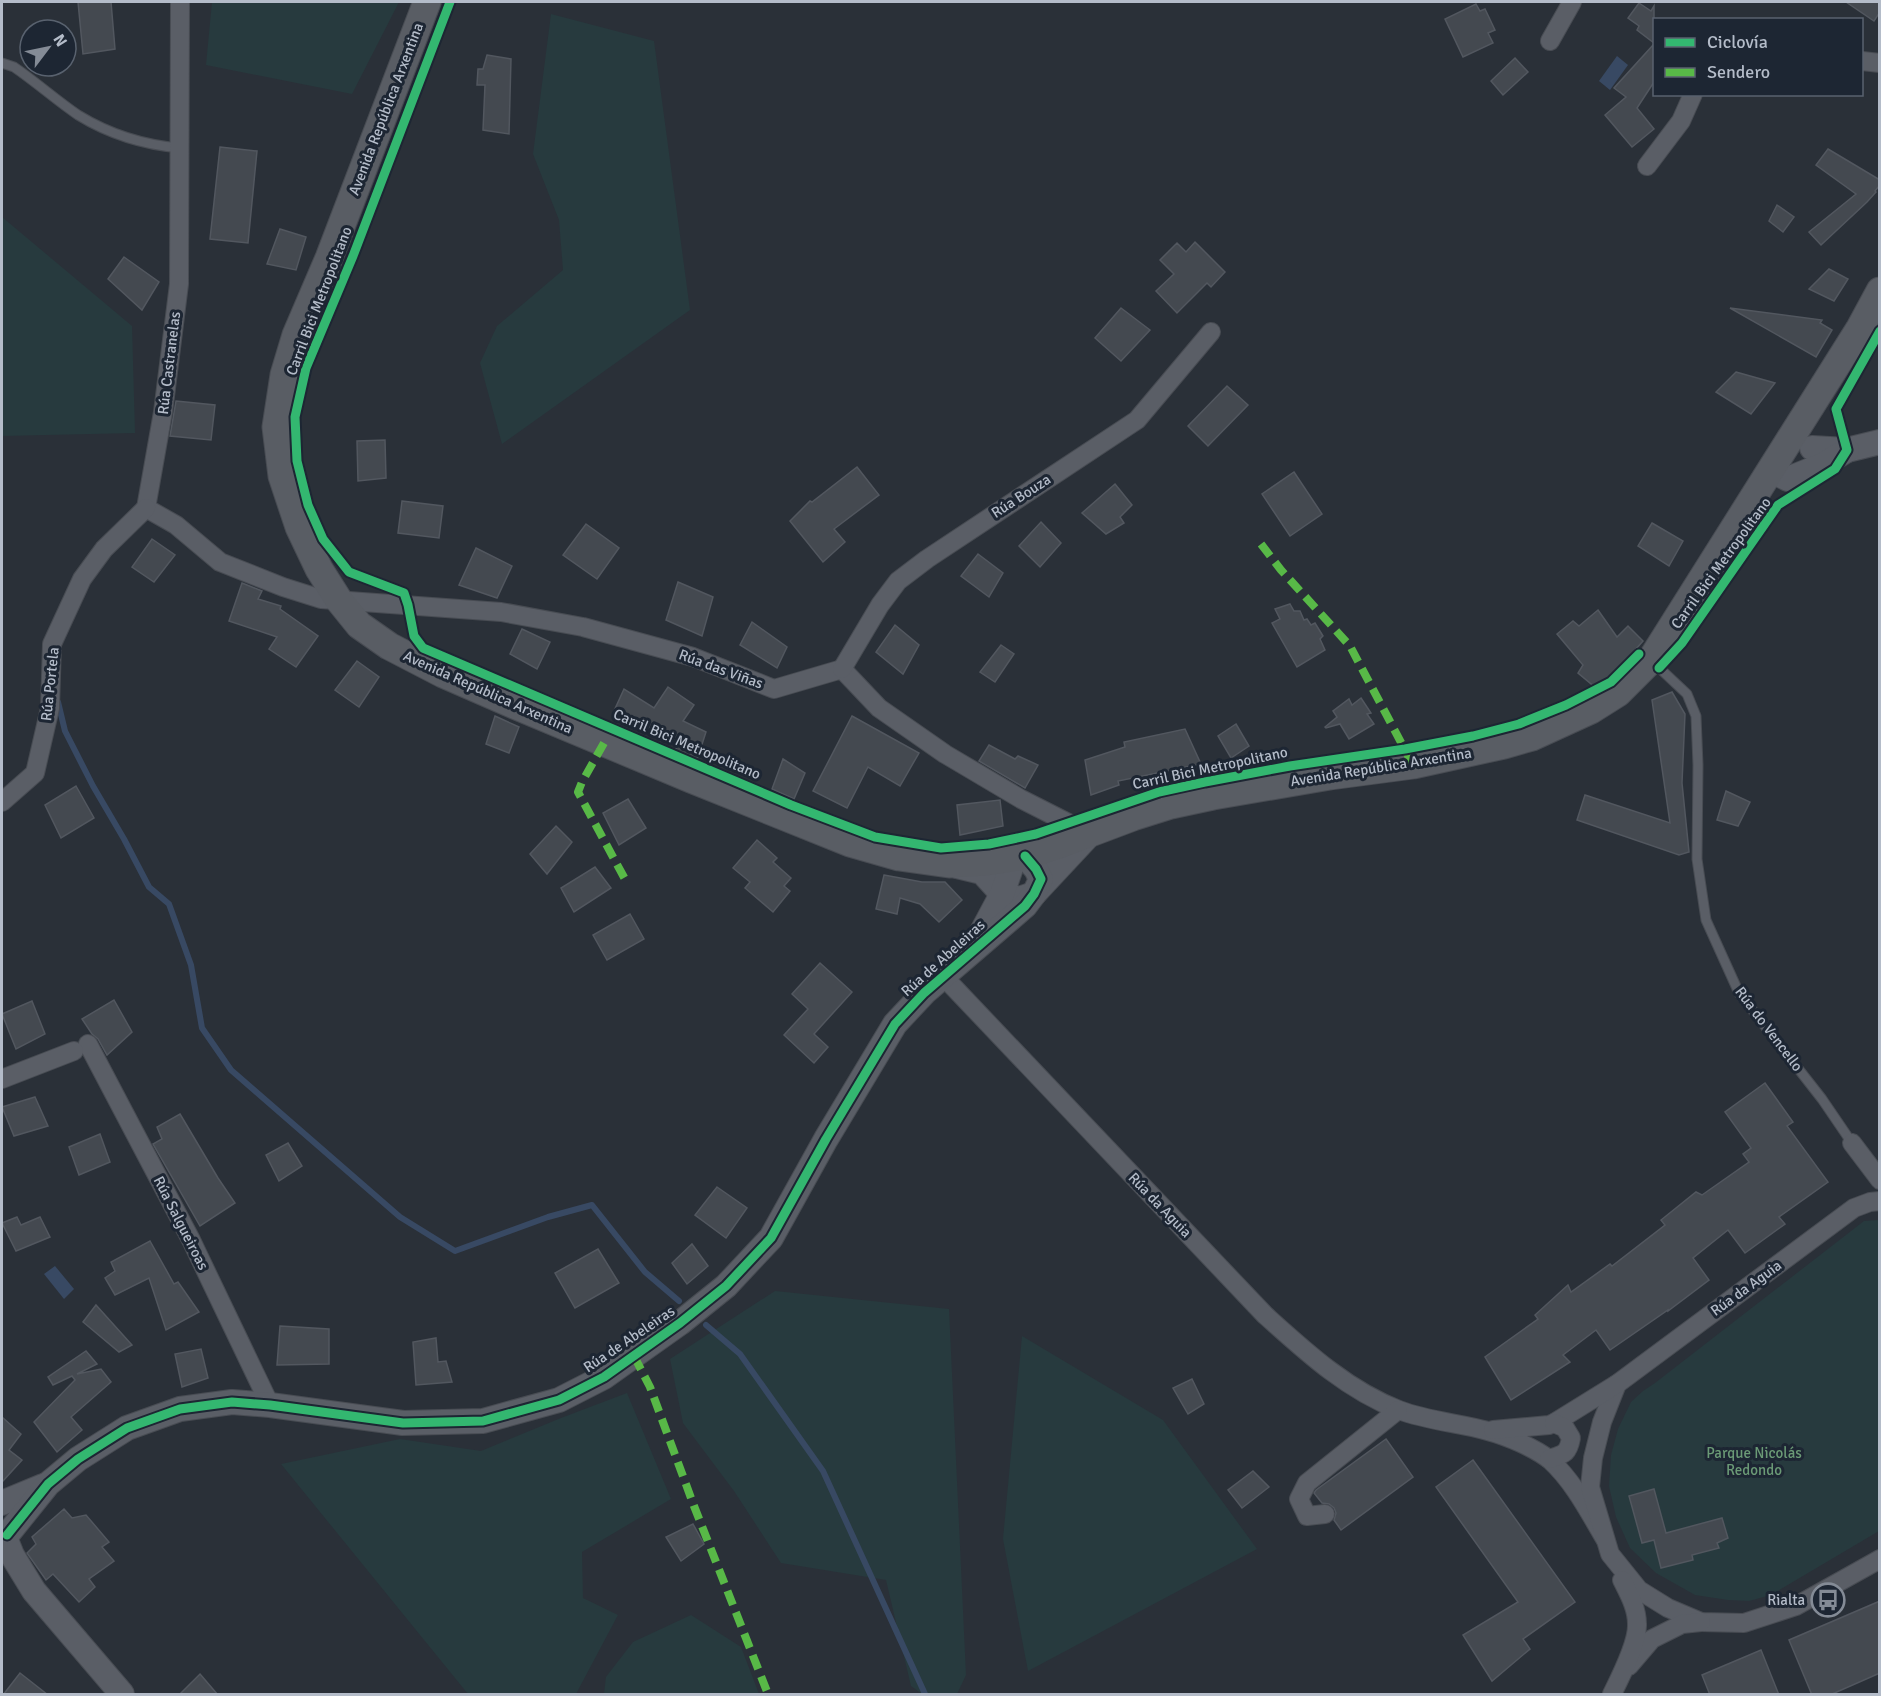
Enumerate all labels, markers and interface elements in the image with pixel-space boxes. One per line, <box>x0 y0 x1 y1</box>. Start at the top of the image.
north arrow <box>18 18 78 78</box>
legend <box>1653 18 1863 96</box>
street label: Avenida República Arxentina <box>345 20 427 198</box>
text: N <box>48 31 71 51</box>
text: Ciclovía <box>1707 31 1768 53</box>
text: Sendero <box>1707 61 1770 83</box>
street label: Carril Bici Metropolitano <box>282 224 356 378</box>
street label: Rúa Castranelas <box>154 310 184 415</box>
street label: Rúa Bouza <box>988 470 1054 522</box>
street label: Carril Bici Metropolitano <box>1667 494 1775 632</box>
street label: Rúa das Viñas <box>676 645 766 693</box>
street label: Rúa Portela <box>37 646 63 722</box>
street label: Avenida República Arxentina <box>401 647 575 737</box>
street label: Carril Bici Metropolitano <box>611 705 763 783</box>
street label: Carril Bici Metropolitano <box>1131 743 1289 793</box>
street label: Avenida República Arxentina <box>1289 744 1473 790</box>
street label: Rúa de Abeleiras <box>897 915 989 1000</box>
street label: Rúa do Vencello <box>1731 983 1807 1075</box>
street label: Rúa da Aguia <box>1125 1169 1195 1241</box>
street label: Rúa Salgueiroas <box>150 1173 213 1273</box>
street label: Rúa da Aguia <box>1707 1256 1785 1320</box>
street label: Rúa de Abeleiras <box>580 1302 679 1376</box>
park label: Parque Nicolás Redondo <box>1706 1444 1802 1479</box>
bus stop icon: Rialta <box>1810 1582 1846 1618</box>
place label: Rialta <box>1767 1591 1805 1609</box>

